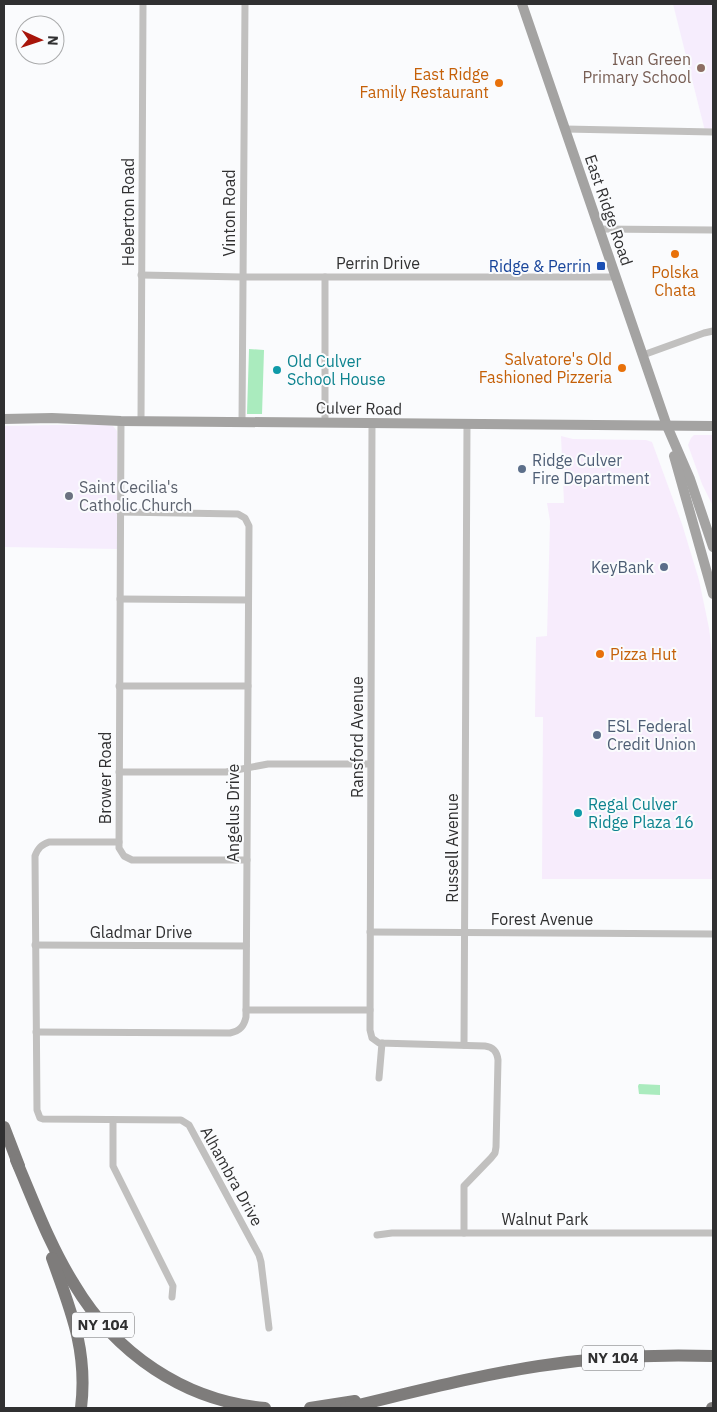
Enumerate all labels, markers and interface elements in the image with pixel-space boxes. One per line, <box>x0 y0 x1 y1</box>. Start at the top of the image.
north arrow <box>15 15 65 65</box>
text: N <box>44 35 62 46</box>
place label: Ivan Green Primary School <box>583 49 691 87</box>
marker: Ivan Green Primary School <box>695 62 707 74</box>
place label: East Ridge Family Restaurant <box>359 64 489 102</box>
marker: East Ridge Family Restaurant <box>493 77 505 89</box>
street label: East Ridge Road <box>581 152 637 268</box>
street label: Heberton Road <box>118 158 138 266</box>
street label: Vinton Road <box>219 170 239 257</box>
marker: Polska Chata <box>669 248 681 260</box>
street label: Perrin Drive <box>336 253 420 273</box>
place label: Ridge & Perrin <box>489 256 591 276</box>
marker: Ridge & Perrin <box>595 260 607 272</box>
place label: Polska Chata <box>651 262 699 300</box>
place label: Salvatore's Old Fashioned Pizzeria <box>479 349 612 387</box>
place label: Old Culver School House <box>287 351 386 389</box>
marker: Salvatore's Old Fashioned Pizzeria <box>616 362 628 374</box>
marker: Old Culver School House <box>271 364 283 376</box>
street label: Culver Road <box>316 397 402 419</box>
place label: Ridge Culver Fire Department <box>532 450 650 488</box>
marker: Ridge Culver Fire Department <box>516 463 528 475</box>
place label: Saint Cecilia's Catholic Church <box>79 477 192 515</box>
marker: Saint Cecilia's Catholic Church <box>63 490 75 502</box>
place label: KeyBank <box>591 557 655 577</box>
marker: KeyBank <box>658 561 670 573</box>
place label: Pizza Hut <box>610 644 677 664</box>
marker: Pizza Hut <box>594 648 606 660</box>
street label: Ransford Avenue <box>347 676 367 798</box>
place label: ESL Federal Credit Union <box>607 716 696 754</box>
marker: ESL Federal Credit Union <box>591 729 603 741</box>
street label: Brower Road <box>95 732 115 824</box>
street label: Angelus Drive <box>223 763 243 862</box>
street label: Russell Avenue <box>442 793 462 903</box>
place label: Regal Culver Ridge Plaza 16 <box>588 794 694 832</box>
marker: Regal Culver Ridge Plaza 16 <box>572 807 584 819</box>
street label: Forest Avenue <box>491 909 594 929</box>
street label: Gladmar Drive <box>90 922 193 942</box>
street label: Alhambra Drive <box>196 1123 268 1229</box>
street label: Walnut Park <box>502 1209 589 1229</box>
road number: NY 104 <box>72 1312 134 1338</box>
road number: NY 104 <box>582 1346 644 1370</box>

